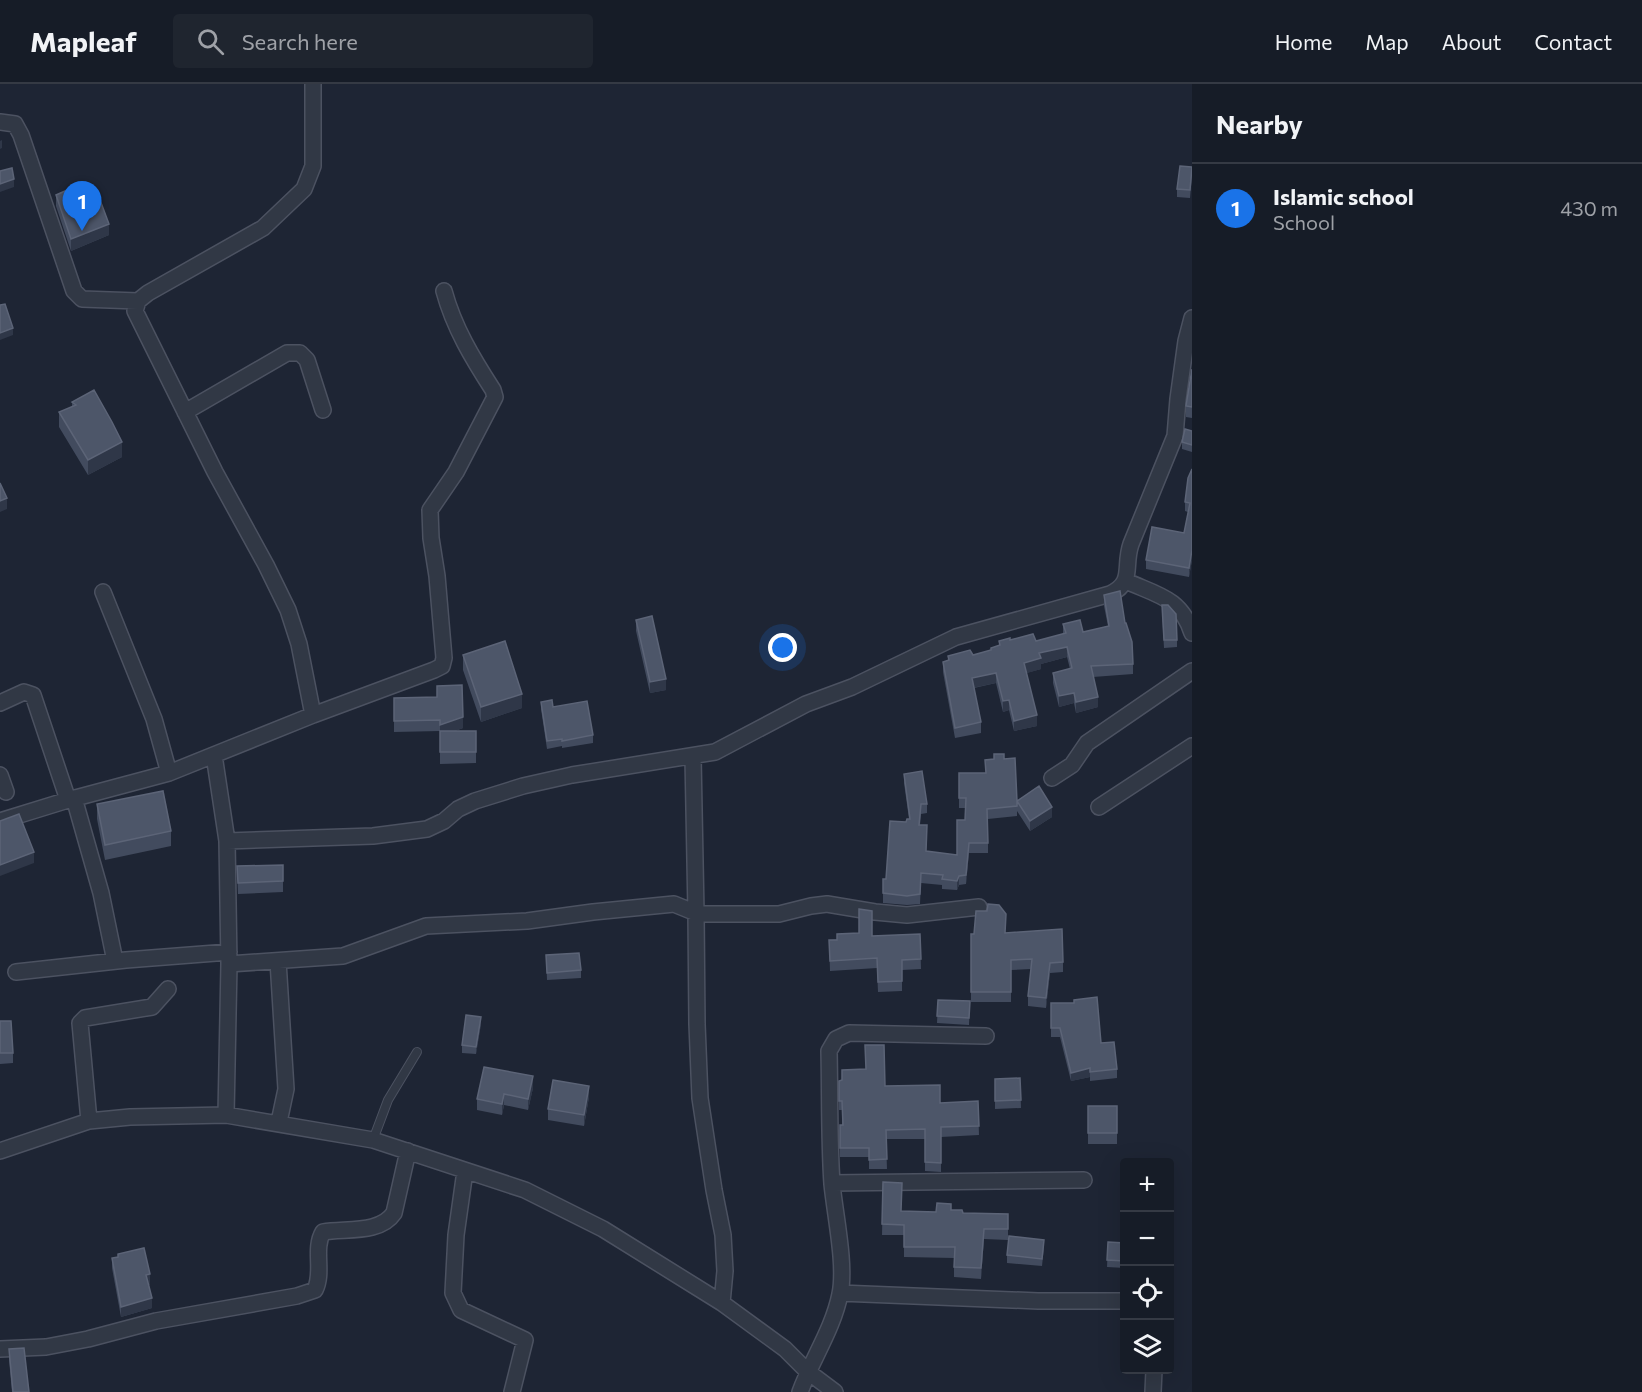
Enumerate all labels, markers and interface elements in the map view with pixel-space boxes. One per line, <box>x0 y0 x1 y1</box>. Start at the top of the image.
search box <box>173 14 593 68</box>
text: Mapleaf <box>30 24 137 58</box>
icon: search <box>194 25 227 58</box>
text: Search here <box>242 28 358 55</box>
text: Home <box>1275 29 1332 54</box>
text: Map <box>1365 29 1409 54</box>
text: About <box>1442 29 1501 54</box>
text: Contact <box>1534 29 1612 54</box>
text: Nearby <box>1216 108 1303 139</box>
pin: 1 <box>62 182 101 231</box>
text: Islamic school <box>1273 183 1414 210</box>
text: 1 <box>1231 196 1240 220</box>
text: 430 m <box>1560 196 1618 220</box>
text: School <box>1273 210 1335 234</box>
your location <box>768 633 797 662</box>
map controls <box>1120 1158 1174 1374</box>
button: + <box>1120 1158 1174 1212</box>
button: − <box>1120 1212 1174 1266</box>
button: locate <box>1120 1266 1174 1320</box>
button: layers <box>1120 1320 1174 1374</box>

